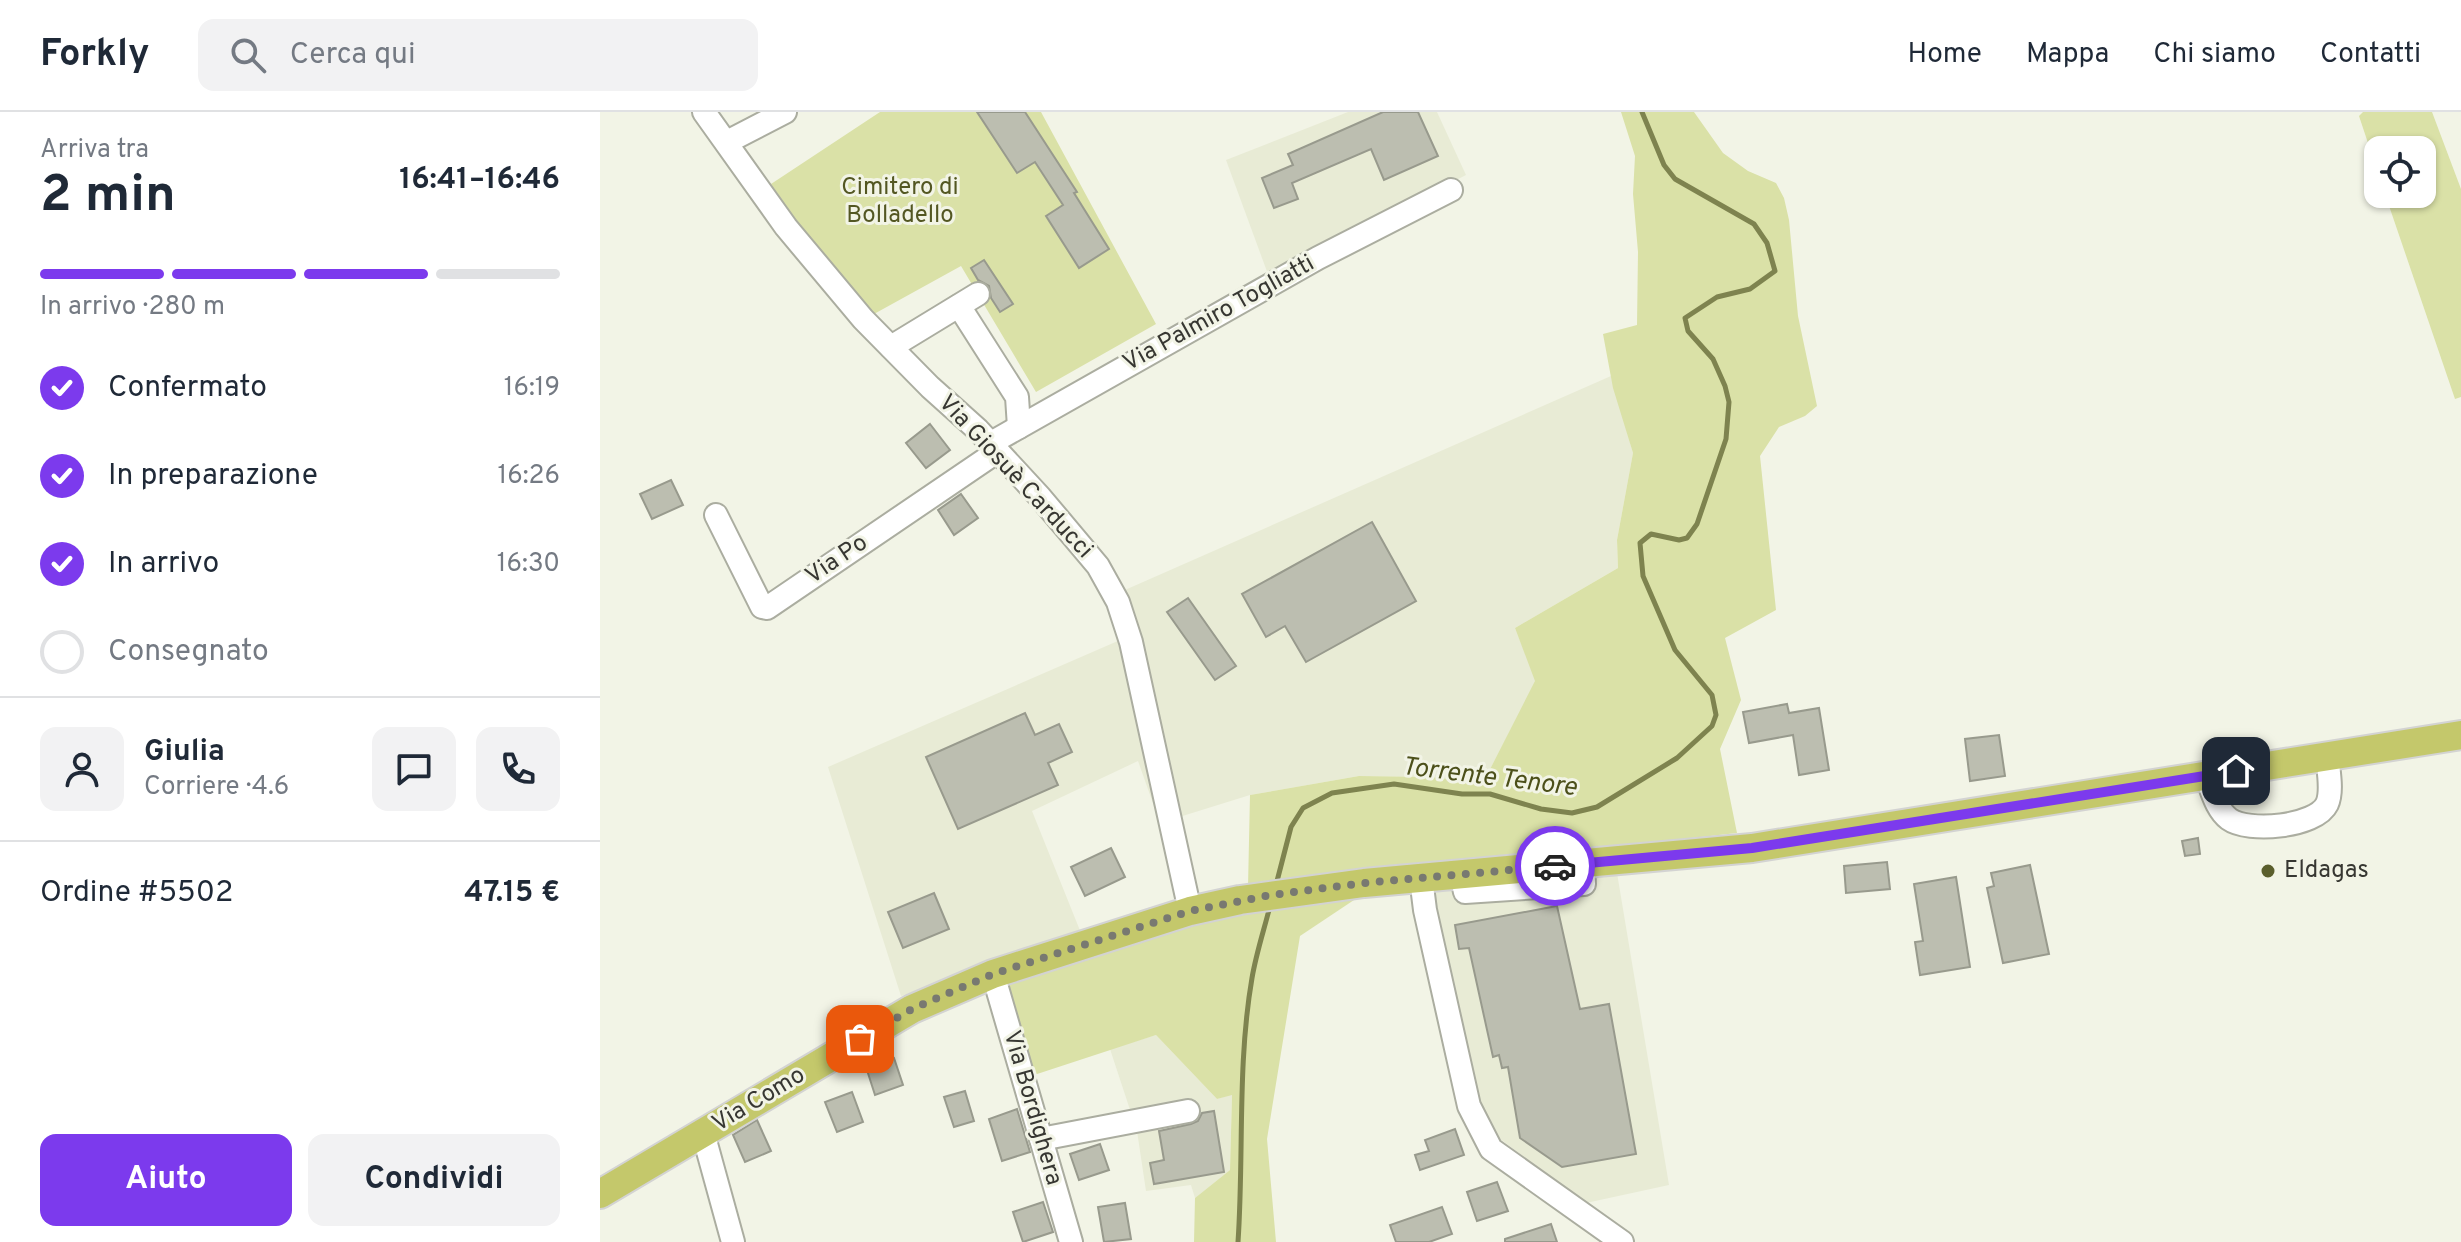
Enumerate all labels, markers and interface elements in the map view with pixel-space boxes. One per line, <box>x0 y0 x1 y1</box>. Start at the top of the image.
search box <box>198 19 758 91</box>
text: Forkly <box>40 31 150 80</box>
icon: search <box>226 33 270 77</box>
text: Cerca qui <box>290 37 416 74</box>
text: Home <box>1908 37 1982 73</box>
text: Mappa <box>2026 37 2109 73</box>
text: Chi siamo <box>2153 37 2276 73</box>
text: Contatti <box>2320 37 2421 73</box>
text: Arriva tra <box>40 134 149 167</box>
map controls <box>2364 136 2436 208</box>
button: locate <box>2364 136 2436 208</box>
text: 16:41–16:46 <box>399 162 560 199</box>
text: 2 min <box>40 164 176 230</box>
park label: Cimitero di Bolladello <box>841 173 959 231</box>
street label: Via Palmiro Togliatti <box>1118 249 1320 379</box>
text: In arrivo · 280 m <box>40 291 225 324</box>
icon: check <box>40 366 84 410</box>
text: Confermato <box>108 370 267 407</box>
text: 16:19 <box>504 372 560 405</box>
street label: Via Giosuè Carducci <box>931 389 1099 565</box>
icon: check <box>40 454 84 498</box>
text: In preparazione <box>108 458 318 495</box>
text: 16:26 <box>497 460 560 493</box>
street label: Via Po <box>800 528 874 592</box>
icon: check <box>40 542 84 586</box>
text: In arrivo <box>108 546 219 583</box>
text: 16:30 <box>497 548 560 581</box>
text: Consegnato <box>108 634 269 671</box>
button: person <box>40 727 124 811</box>
button: chat <box>372 727 456 811</box>
button: phone <box>476 727 560 811</box>
text: Giulia <box>144 734 225 771</box>
pin <box>2202 737 2270 805</box>
icon: home <box>2214 749 2258 793</box>
water label: Torrente Tenore <box>1400 751 1579 805</box>
text: Corriere · 4.6 <box>144 771 289 804</box>
courier <box>1515 826 1595 906</box>
icon: car <box>1533 844 1577 888</box>
place label: Eldagas <box>2284 856 2369 886</box>
marker: Eldagas <box>2259 862 2277 880</box>
text: Ordine #5502 <box>40 875 233 912</box>
text: 47.15 € <box>464 875 560 912</box>
pin <box>826 1005 894 1073</box>
icon: bag <box>838 1017 882 1061</box>
street label: Via Bordighera <box>996 1027 1068 1189</box>
street label: Via Como <box>707 1061 811 1139</box>
button: Aiuto <box>40 1134 292 1226</box>
button: Condividi <box>308 1134 560 1226</box>

